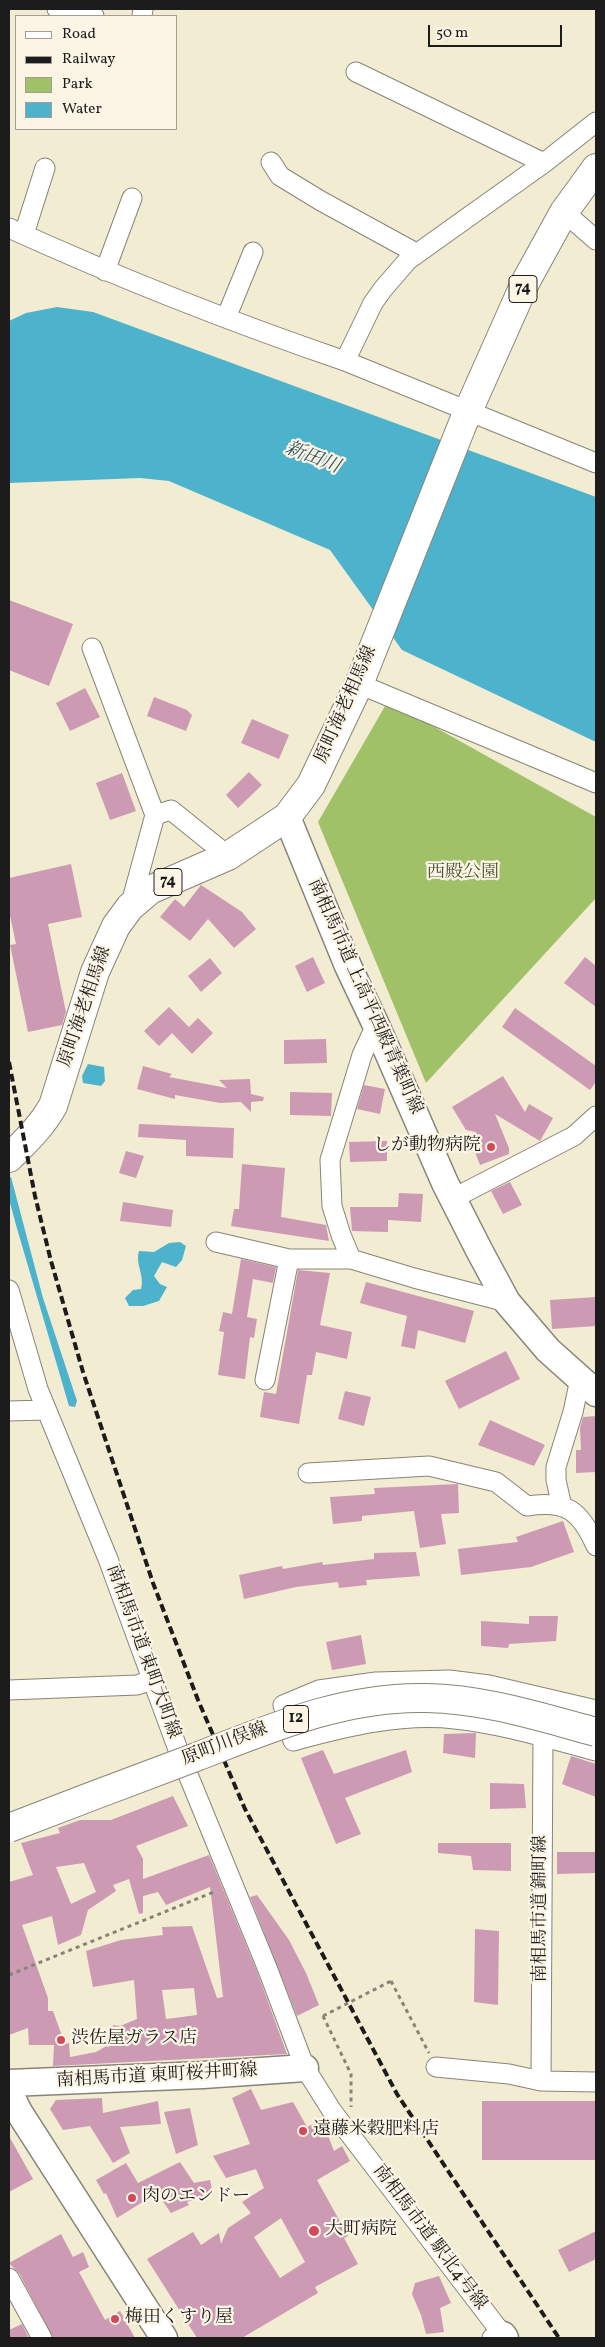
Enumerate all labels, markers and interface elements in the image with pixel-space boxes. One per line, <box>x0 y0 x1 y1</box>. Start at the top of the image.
legend <box>15 15 178 130</box>
scale bar <box>430 15 564 47</box>
text: 50 m <box>436 23 468 44</box>
text: Road <box>62 24 96 45</box>
text: Railway <box>62 49 115 70</box>
text: Park <box>62 74 93 95</box>
text: Water <box>62 99 102 120</box>
road number: 74 <box>509 276 537 302</box>
water label: 新田川 <box>281 438 343 480</box>
street label: 原町海老相馬線 <box>312 643 382 767</box>
park label: 西殿公園 <box>427 863 499 885</box>
road number: 74 <box>154 869 182 896</box>
street label: 南相馬市道 上高平西殿青葉町線 <box>302 876 426 1118</box>
street label: 原町海老相馬線 <box>55 944 117 1070</box>
place label: しが動物病院 <box>373 1136 481 1158</box>
marker: しが動物病院 <box>485 1141 497 1153</box>
street label: 南相馬市道 東町大町線 <box>100 1562 184 1742</box>
road number: 12 <box>284 1706 308 1732</box>
street label: 原町川俣線 <box>179 1719 271 1771</box>
street label: 南相馬市道 錦町線 <box>531 1835 553 1983</box>
place label: 渋佐屋ガラス店 <box>71 2029 197 2051</box>
marker: 渋佐屋ガラス店 <box>55 2034 67 2046</box>
street label: 南相馬市道 東町桜井町線 <box>56 2061 258 2093</box>
place label: 遠藤米穀肥料店 <box>313 2120 439 2142</box>
marker: 遠藤米穀肥料店 <box>297 2125 309 2137</box>
street label: 南相馬市道 駅北4号線 <box>367 2161 491 2315</box>
place label: 肉のエンドー <box>142 2187 250 2209</box>
marker: 肉のエンドー <box>126 2192 138 2204</box>
place label: 大町病院 <box>325 2220 397 2242</box>
marker: 大町病院 <box>307 2224 321 2238</box>
place label: 梅田くすり屋 <box>125 2308 233 2330</box>
marker: 梅田くすり屋 <box>109 2313 121 2325</box>

